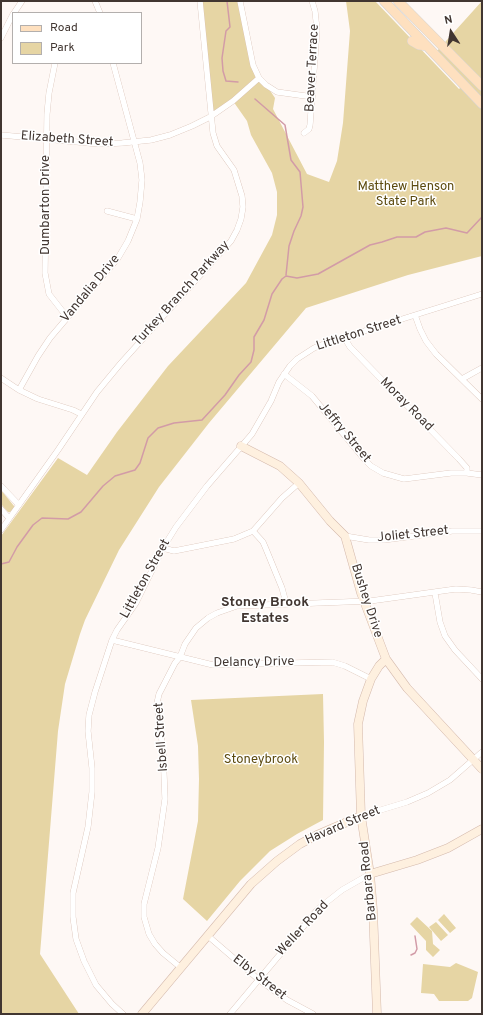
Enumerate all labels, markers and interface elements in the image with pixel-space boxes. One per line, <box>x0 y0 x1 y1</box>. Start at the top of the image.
legend <box>12 12 142 64</box>
north arrow <box>431 12 471 52</box>
text: N <box>443 13 454 28</box>
text: Road <box>50 20 78 36</box>
street label: Beaver Terrace <box>303 24 323 112</box>
text: Park <box>50 40 75 56</box>
street label: Elizabeth Street <box>20 129 114 151</box>
street label: Dumbarton Drive <box>38 155 54 255</box>
park label: Matthew Henson State Park <box>358 179 454 210</box>
street label: Turkey Branch Parkway <box>130 238 234 350</box>
street label: Vandalia Drive <box>58 252 124 326</box>
street label: Littleton Street <box>315 313 403 355</box>
street label: Moray Road <box>376 375 436 435</box>
street label: Jeffry Street <box>314 400 374 466</box>
street label: Joliet Street <box>377 523 449 547</box>
street label: Littleton Street <box>118 537 174 621</box>
street label: Bushey Drive <box>347 562 385 640</box>
district label: Stoney Brook Estates <box>221 595 309 628</box>
street label: Delancy Drive <box>213 654 295 672</box>
street label: Isbell Street <box>152 702 172 772</box>
park label: Stoneybrook <box>224 752 298 768</box>
street label: Havard Street <box>303 803 383 849</box>
street label: Barbara Road <box>357 840 381 922</box>
street label: Weller Road <box>273 898 333 960</box>
street label: Elby Street <box>229 952 289 1004</box>

